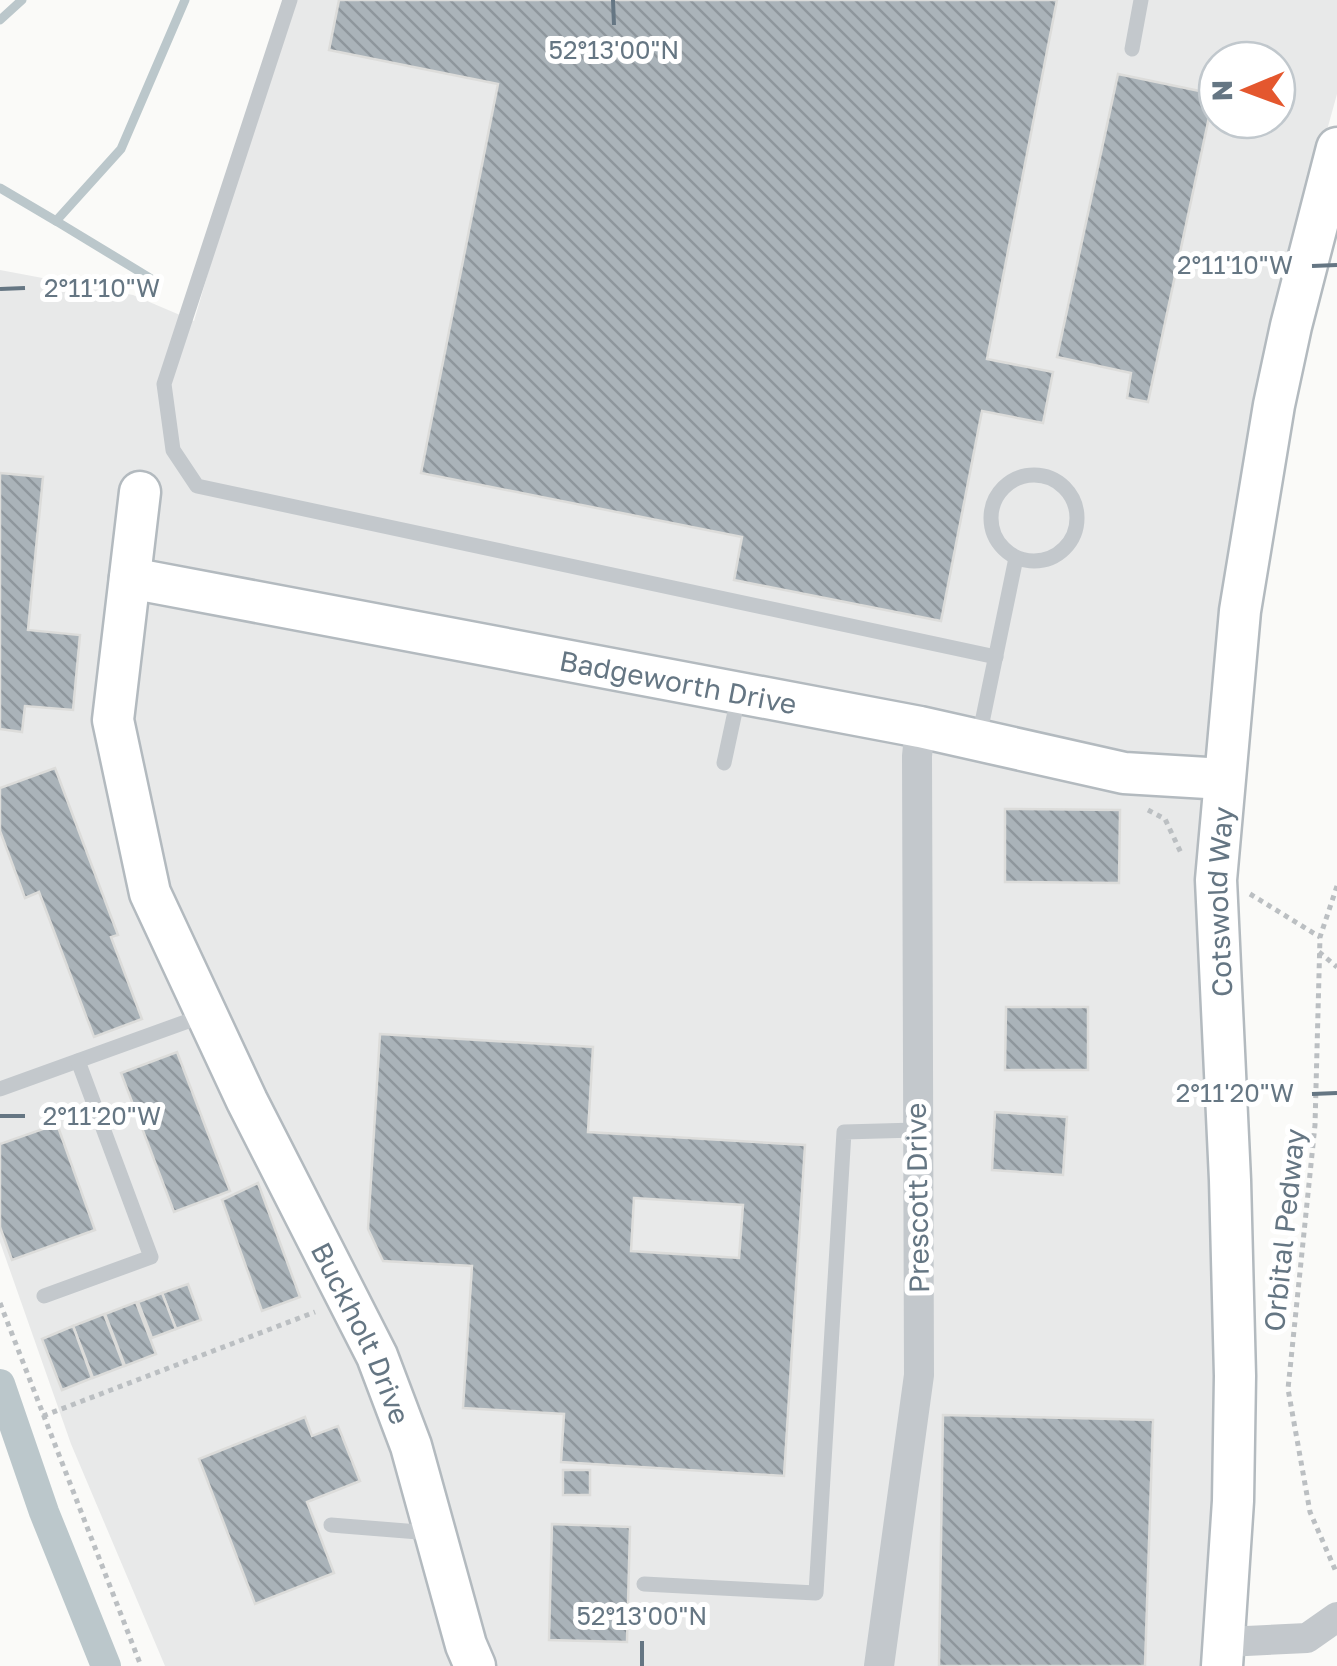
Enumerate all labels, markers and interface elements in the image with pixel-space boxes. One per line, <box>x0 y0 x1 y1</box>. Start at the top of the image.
text: 52°13'00"N <box>549 34 679 65</box>
north arrow <box>1197 40 1297 140</box>
text: N <box>1205 80 1238 101</box>
text: 2°11'10"W <box>1177 249 1293 280</box>
text: 2°11'10"W <box>44 272 160 303</box>
street label: Badgeworth Drive <box>557 643 800 720</box>
street label: Cotswold Way <box>1199 805 1239 998</box>
text: 2°11'20"W <box>1176 1077 1294 1108</box>
text: 2°11'20"W <box>43 1100 161 1131</box>
street label: Prescott Drive <box>899 1102 935 1294</box>
street label: Orbital Pedway <box>1257 1127 1311 1333</box>
street label: Buckholt Drive <box>305 1237 418 1428</box>
text: 52°13'00"N <box>577 1600 707 1631</box>

